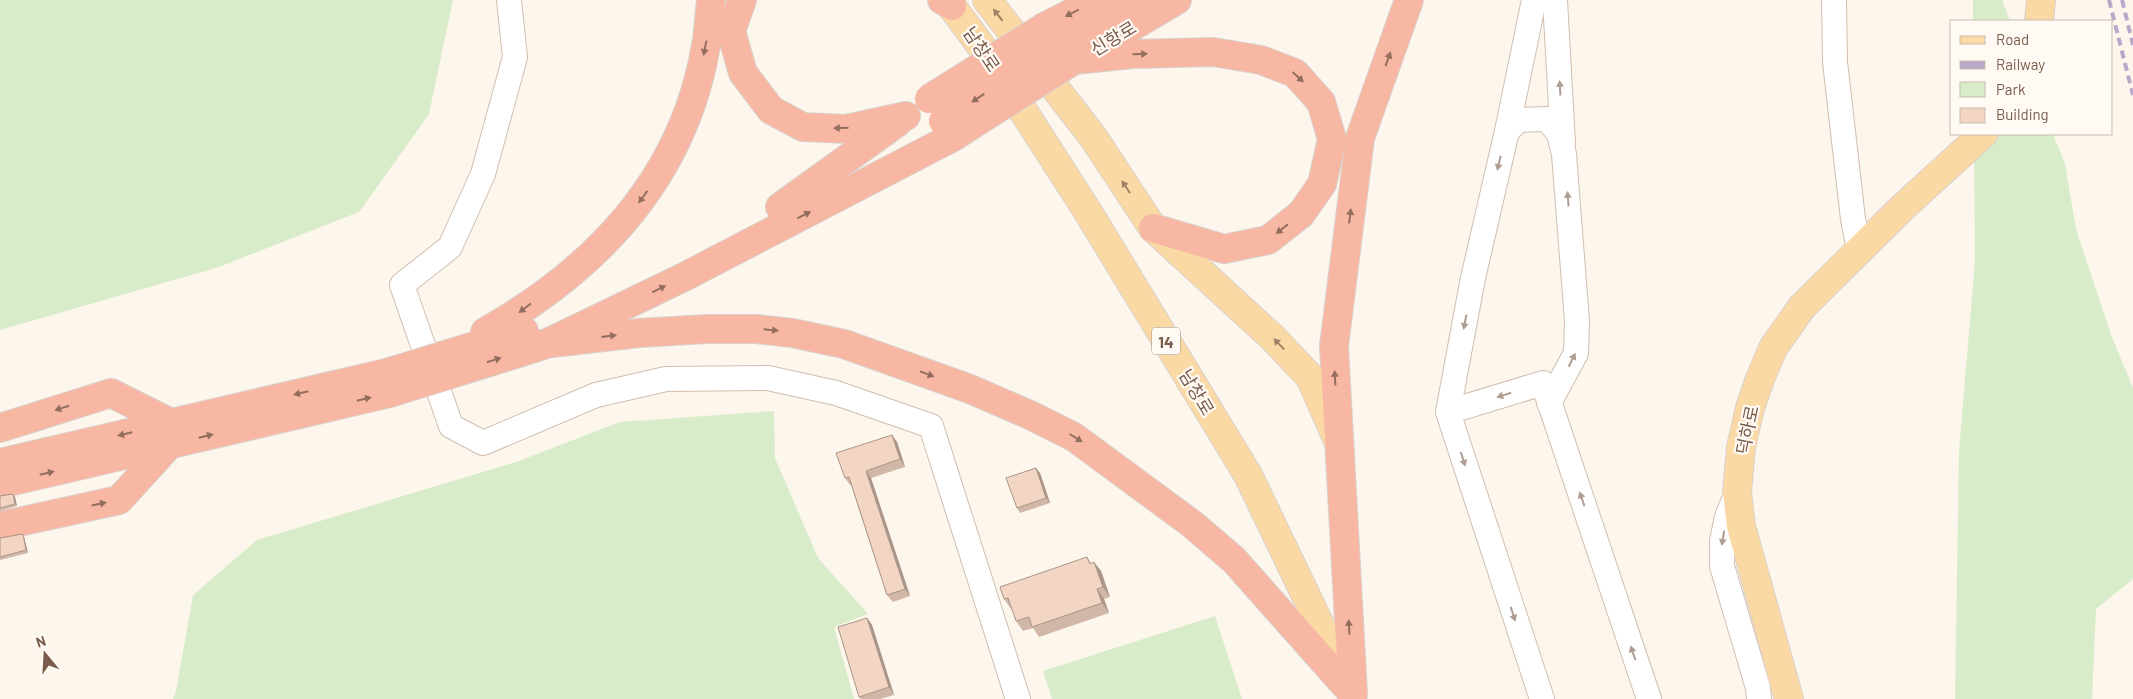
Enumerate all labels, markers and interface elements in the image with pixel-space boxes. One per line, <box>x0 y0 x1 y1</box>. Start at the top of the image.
one-way arrow <box>993 8 1003 21</box>
one-way arrow <box>1065 9 1079 17</box>
street label: 신항로 <box>1086 16 1140 60</box>
legend <box>1950 20 2113 135</box>
street label: 남창로 <box>959 22 1005 76</box>
text: Road <box>1996 30 2029 48</box>
one-way arrow <box>701 41 709 56</box>
one-way arrow <box>1133 50 1149 58</box>
one-way arrow <box>1385 52 1392 67</box>
text: Railway <box>1996 55 2045 73</box>
one-way arrow <box>1291 71 1303 83</box>
one-way arrow <box>1556 80 1564 96</box>
text: Park <box>1996 80 2026 98</box>
one-way arrow <box>972 93 985 103</box>
text: Building <box>1996 105 2049 123</box>
one-way arrow <box>833 124 849 132</box>
one-way arrow <box>1495 156 1503 172</box>
one-way arrow <box>1121 181 1131 194</box>
one-way arrow <box>638 190 648 204</box>
one-way arrow <box>1563 190 1571 206</box>
one-way arrow <box>1346 208 1354 224</box>
one-way arrow <box>797 211 811 219</box>
one-way arrow <box>1276 224 1289 235</box>
one-way arrow <box>652 284 666 292</box>
one-way arrow <box>519 302 532 313</box>
one-way arrow <box>1461 315 1469 330</box>
one-way arrow <box>763 326 779 334</box>
road number: 14 <box>1152 328 1180 354</box>
one-way arrow <box>601 332 617 340</box>
one-way arrow <box>1273 338 1285 350</box>
one-way arrow <box>1568 352 1576 367</box>
one-way arrow <box>487 356 502 364</box>
street label: 남창로 <box>1175 365 1219 419</box>
one-way arrow <box>920 370 935 378</box>
one-way arrow <box>1331 370 1339 386</box>
one-way arrow <box>293 389 308 397</box>
one-way arrow <box>1496 392 1511 400</box>
one-way arrow <box>356 395 372 403</box>
street label: 덕하로 <box>1731 403 1763 457</box>
one-way arrow <box>55 405 70 413</box>
one-way arrow <box>118 430 133 438</box>
one-way arrow <box>198 432 213 440</box>
one-way arrow <box>1069 434 1082 443</box>
one-way arrow <box>1459 452 1467 467</box>
one-way arrow <box>40 469 55 477</box>
one-way arrow <box>1577 491 1585 506</box>
one-way arrow <box>91 500 106 508</box>
one-way arrow <box>1719 530 1727 546</box>
one-way arrow <box>1510 606 1517 621</box>
one-way arrow <box>1345 619 1353 635</box>
north arrow <box>20 629 70 679</box>
text: N <box>34 632 48 651</box>
one-way arrow <box>1629 645 1637 660</box>

